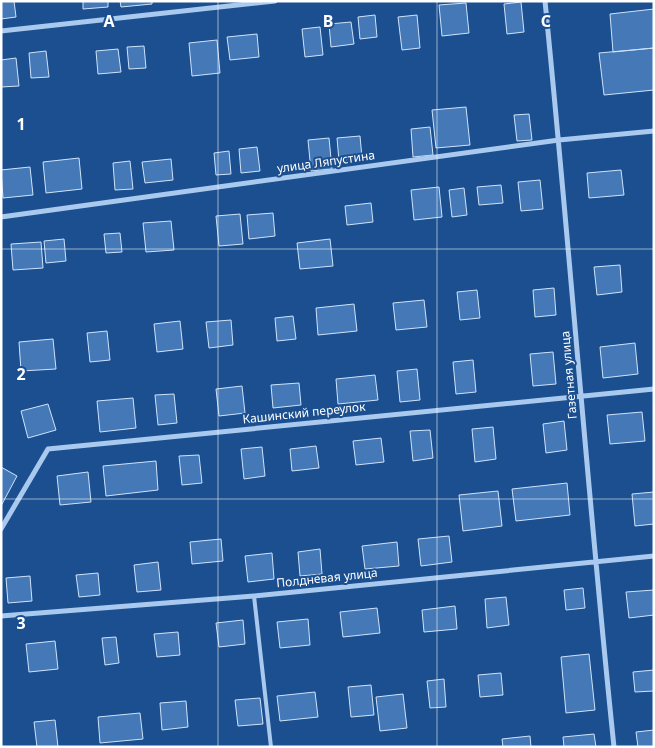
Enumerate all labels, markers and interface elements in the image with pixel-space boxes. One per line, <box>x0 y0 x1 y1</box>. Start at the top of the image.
text: A <box>103 10 115 32</box>
text: B <box>323 10 333 32</box>
text: C <box>541 10 551 32</box>
text: 1 <box>16 113 26 135</box>
street label: улица Ляпустина <box>276 146 376 177</box>
street label: Газетная улица <box>556 330 581 420</box>
text: 2 <box>16 363 26 385</box>
street label: Кашинский переулок <box>242 398 367 427</box>
street label: Полдневая улица <box>275 564 378 591</box>
text: 3 <box>16 612 26 634</box>

